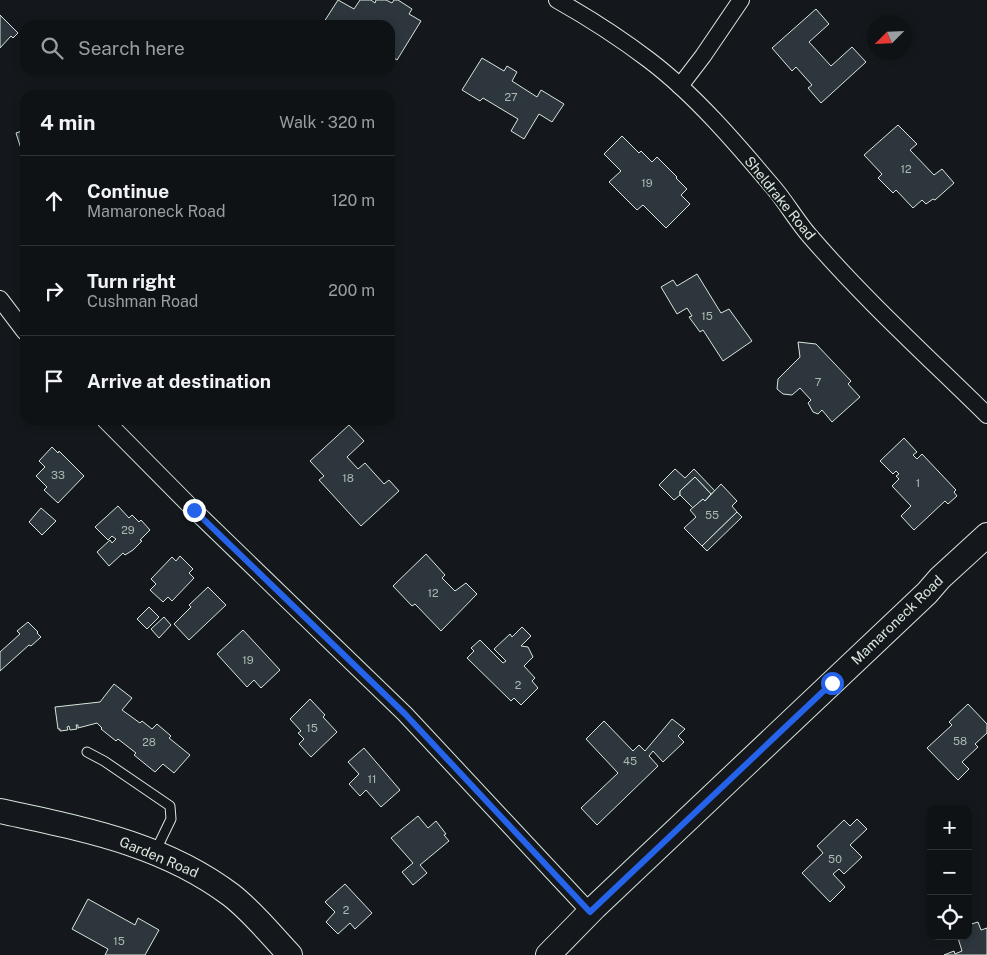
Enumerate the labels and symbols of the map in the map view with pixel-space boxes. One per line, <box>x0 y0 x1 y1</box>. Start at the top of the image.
north arrow <box>867 15 912 60</box>
house number: 27 <box>504 91 518 103</box>
street label: Sheldrake Road <box>741 153 819 243</box>
house number: 12 <box>900 163 912 175</box>
house number: 19 <box>641 177 653 189</box>
house number: 15 <box>701 310 713 322</box>
house number: 7 <box>815 376 822 388</box>
house number: 33 <box>51 469 65 481</box>
house number: 18 <box>342 472 354 484</box>
house number: 1 <box>916 477 920 489</box>
route end <box>183 499 206 522</box>
house number: 55 <box>705 509 719 521</box>
house number: 29 <box>121 524 135 536</box>
street label: Mamaroneck Road <box>848 572 946 668</box>
house number: 12 <box>427 587 439 599</box>
house number: 19 <box>242 654 254 666</box>
route start <box>821 672 844 695</box>
house number: 2 <box>515 679 522 691</box>
house number: 15 <box>306 722 318 734</box>
house number: 58 <box>953 735 967 747</box>
house number: 28 <box>142 736 156 748</box>
house number: 45 <box>623 755 637 767</box>
house number: 11 <box>368 773 376 785</box>
street label: Garden Road <box>117 833 201 881</box>
house number: 50 <box>828 853 842 865</box>
house number: 2 <box>343 904 350 916</box>
house number: 15 <box>113 935 125 947</box>

